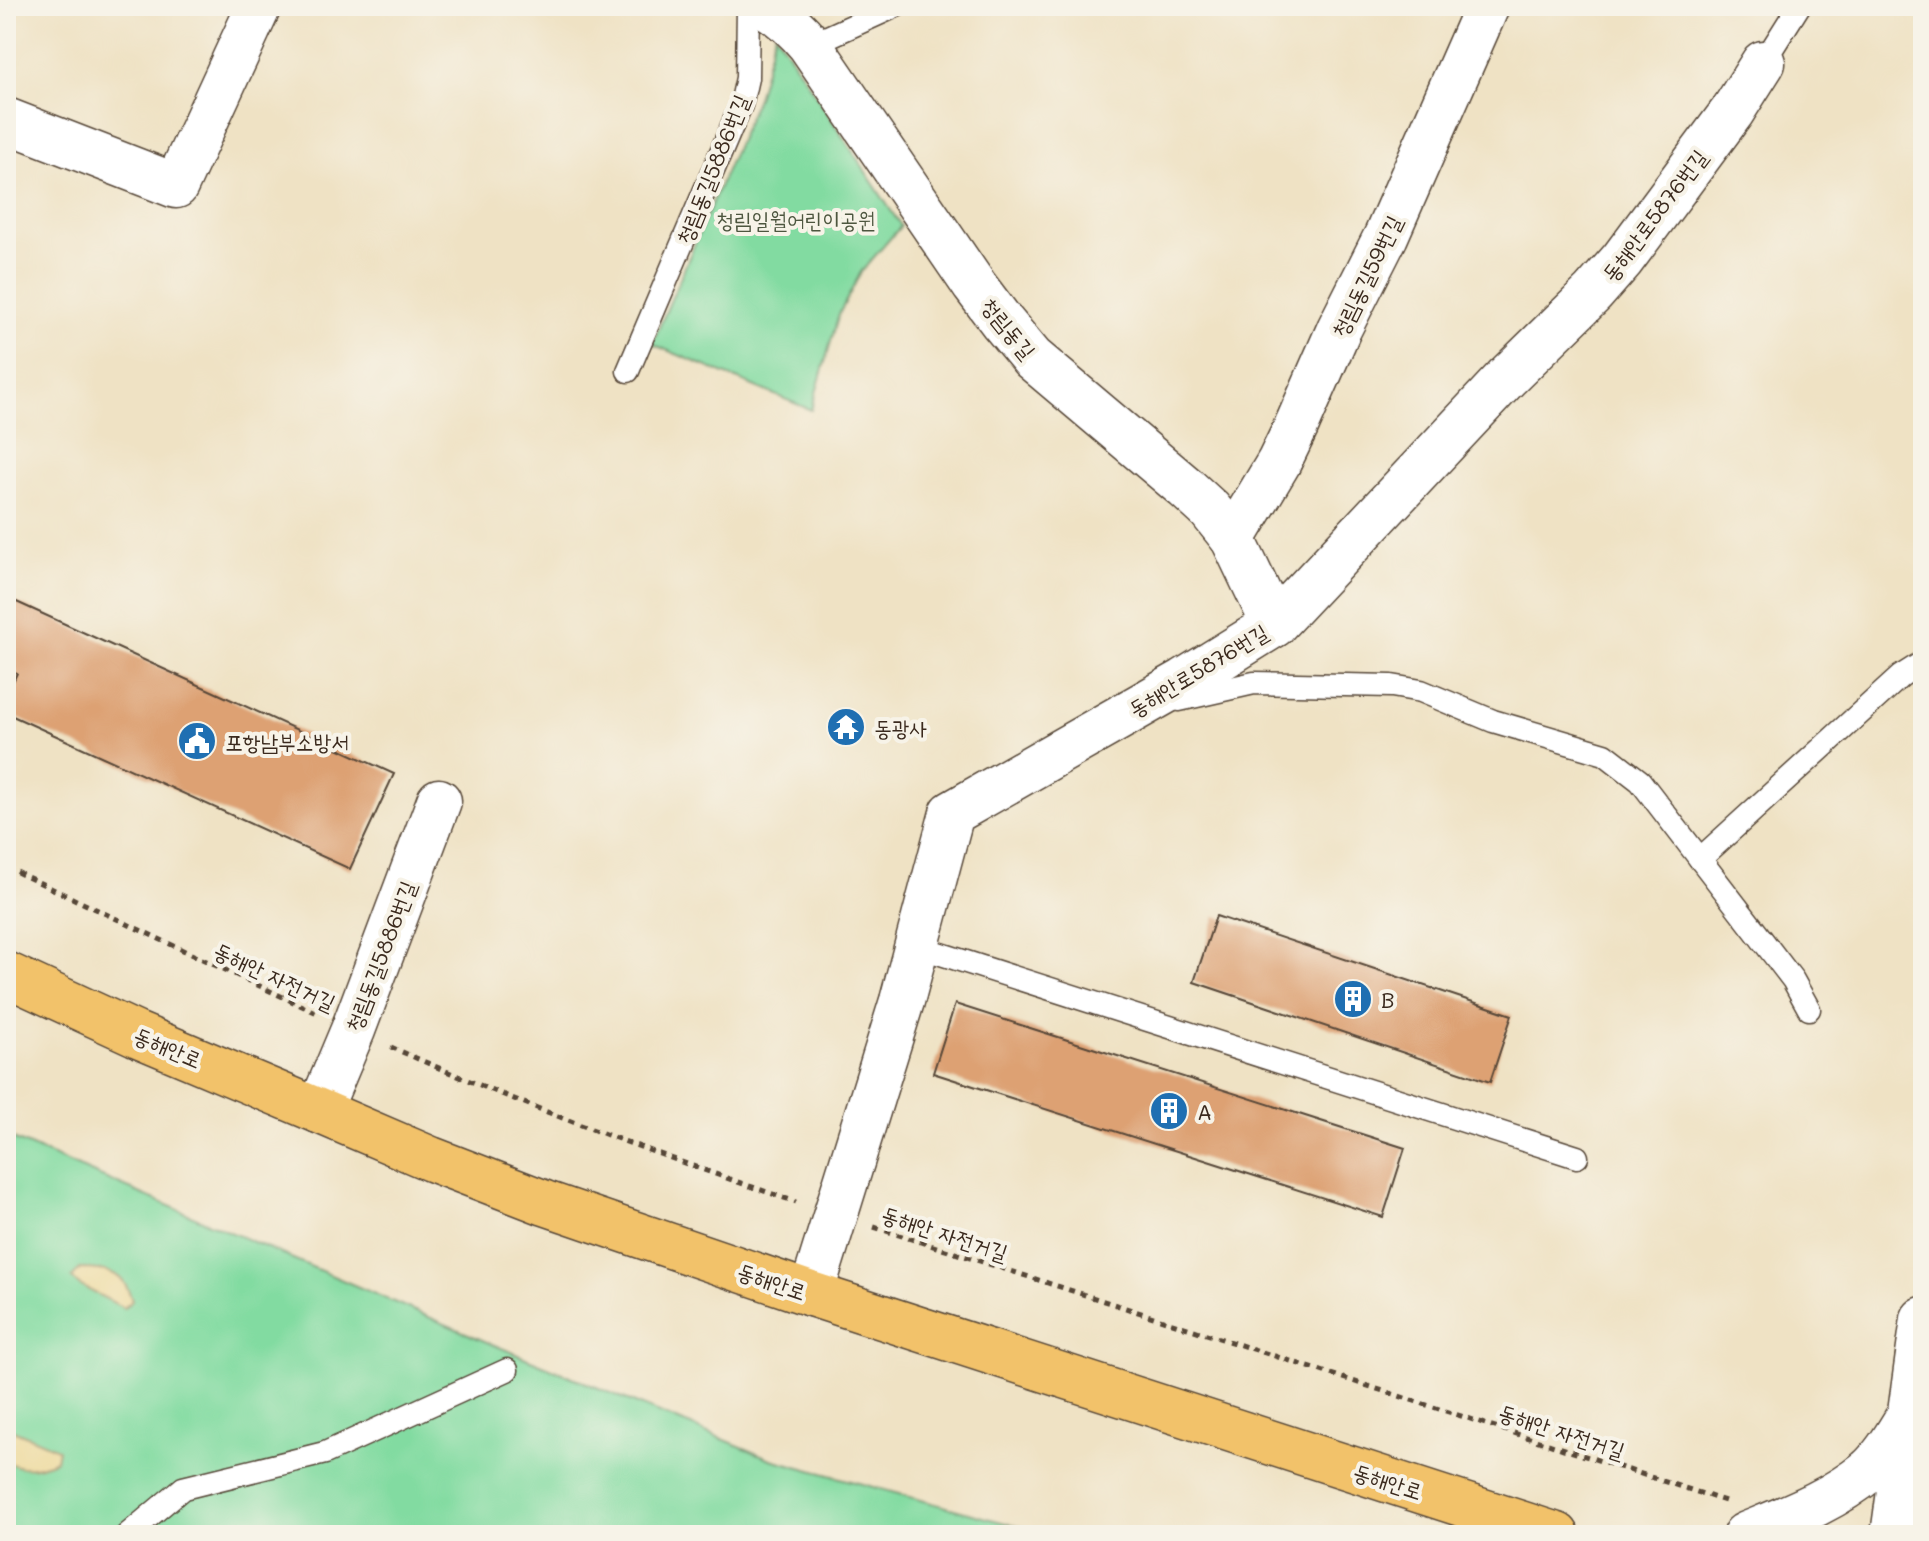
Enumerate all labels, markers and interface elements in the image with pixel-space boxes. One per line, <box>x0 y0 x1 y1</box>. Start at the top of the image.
street label: 청림동길5886번길 <box>669 90 755 248</box>
street label: 동해안로5876번길 <box>1595 143 1713 287</box>
park label: 청림일월어린이공원 <box>716 205 876 234</box>
street label: 청림동길59번길 <box>1324 210 1408 342</box>
street label: 청림동길 <box>975 291 1043 365</box>
street label: 동해안로5876번길 <box>1123 617 1273 723</box>
temple icon: 동광사 <box>825 706 867 748</box>
place label: 동광사 <box>874 713 927 742</box>
public building icon: 포항남부소방서 <box>176 720 218 762</box>
place label: 포항남부소방서 <box>225 727 349 756</box>
street label: 청림동길5886번길 <box>338 876 422 1035</box>
street label: 동해안 자전거길 <box>210 935 341 1017</box>
building icon: B <box>1332 978 1374 1020</box>
place label: B <box>1381 985 1395 1014</box>
street label: 동해안로 <box>130 1020 206 1074</box>
building icon: A <box>1148 1090 1190 1132</box>
place label: A <box>1197 1097 1212 1126</box>
street label: 동해안 자전거길 <box>878 1199 1012 1267</box>
street label: 동해안로 <box>734 1256 810 1306</box>
street label: 동해안 자전거길 <box>1495 1397 1629 1465</box>
street label: 동해안로 <box>1350 1456 1426 1506</box>

